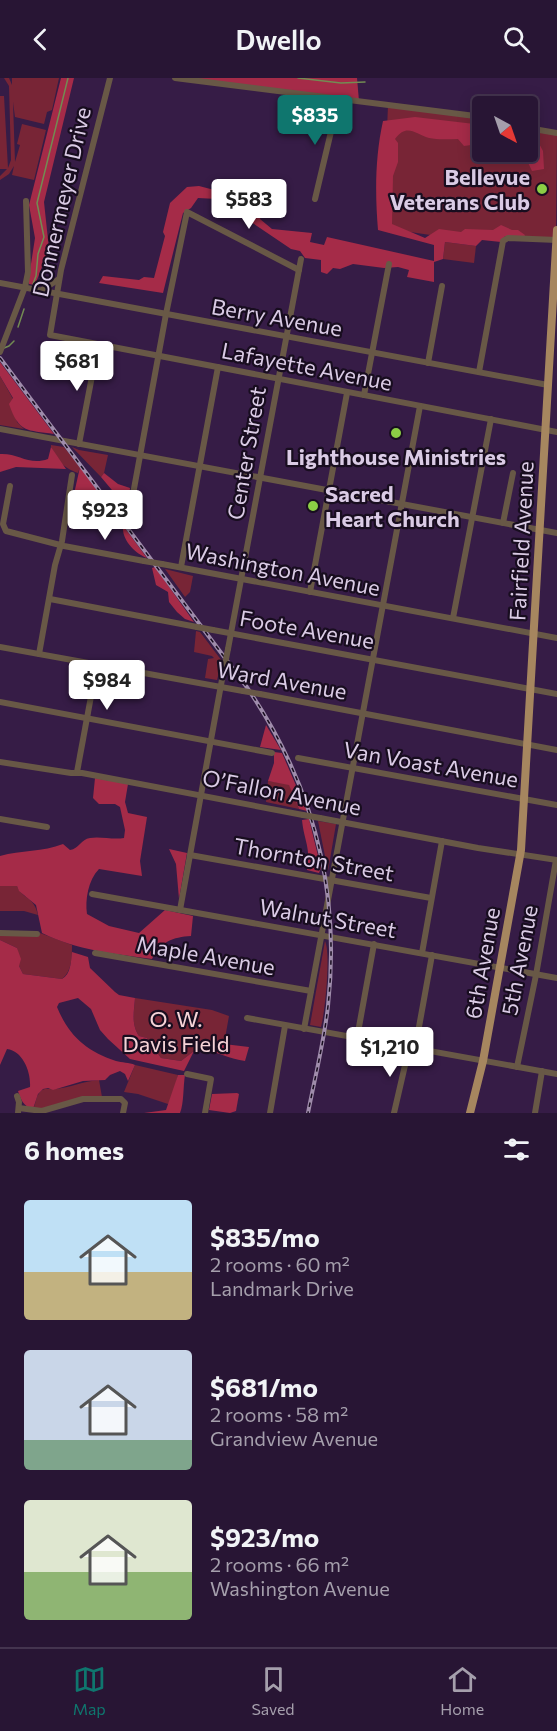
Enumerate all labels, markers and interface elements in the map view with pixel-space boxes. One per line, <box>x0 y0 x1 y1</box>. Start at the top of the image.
icon: back <box>24 23 57 56</box>
text: Dwello <box>235 23 322 56</box>
icon: search <box>500 23 533 56</box>
pin: $835 <box>279 95 351 146</box>
north arrow <box>472 96 538 162</box>
map controls <box>472 96 538 162</box>
text: $835 <box>291 102 339 126</box>
street label: Donnermeyer Drive <box>26 104 96 300</box>
place label: Bellevue Veterans Club <box>389 163 530 215</box>
pin: $583 <box>213 179 285 230</box>
marker: Bellevue Veterans Club <box>535 182 549 196</box>
text: $583 <box>225 186 273 210</box>
street label: Berry Avenue <box>209 292 345 342</box>
street label: Lafayette Avenue <box>219 336 395 396</box>
pin: $681 <box>41 341 113 392</box>
text: $681 <box>54 348 100 372</box>
street label: Center Street <box>221 384 271 522</box>
marker: Lighthouse Ministries <box>389 426 403 440</box>
place label: Lighthouse Ministries <box>286 443 506 470</box>
street label: Fairfield Avenue <box>503 460 539 622</box>
place label: Sacred Heart Church <box>325 480 460 532</box>
pin: $923 <box>69 490 141 541</box>
text: $923 <box>82 497 128 521</box>
marker: Sacred Heart Church <box>306 499 320 513</box>
street label: Washington Avenue <box>183 537 383 601</box>
street label: Foote Avenue <box>238 604 376 654</box>
street label: Ward Avenue <box>215 655 349 705</box>
pin: $984 <box>71 660 143 711</box>
text: $984 <box>83 667 131 691</box>
street label: Van Voast Avenue <box>341 735 521 793</box>
street label: O’Fallon Avenue <box>200 763 364 821</box>
street label: Thornton Street <box>232 832 396 886</box>
street label: Walnut Street <box>257 893 399 943</box>
street label: 5th Avenue <box>495 903 543 1017</box>
street label: 6th Avenue <box>459 905 505 1021</box>
street label: Maple Avenue <box>135 930 277 980</box>
park label: O. W. Davis Field <box>123 1005 229 1057</box>
pin: $1,210 <box>341 1027 439 1078</box>
text: $1,210 <box>360 1034 420 1058</box>
icon: filters <box>500 1133 533 1166</box>
text: 6 homes <box>24 1134 124 1165</box>
text: $835/mo <box>210 1221 320 1252</box>
icon: home <box>72 1224 144 1296</box>
text: 2 rooms · 60 m² <box>210 1252 350 1276</box>
text: Landmark Drive <box>210 1276 354 1300</box>
text: $681/mo <box>210 1371 318 1402</box>
icon: home <box>72 1374 144 1446</box>
text: 2 rooms · 58 m² <box>210 1402 348 1426</box>
text: Grandview Avenue <box>210 1426 378 1450</box>
text: $923/mo <box>210 1521 319 1552</box>
icon: home <box>72 1524 144 1596</box>
text: 2 rooms · 66 m² <box>210 1552 349 1576</box>
text: Washington Avenue <box>210 1576 390 1600</box>
tab: Map <box>73 1663 106 1718</box>
tab: Saved <box>251 1663 295 1718</box>
tab: Home <box>440 1663 484 1718</box>

